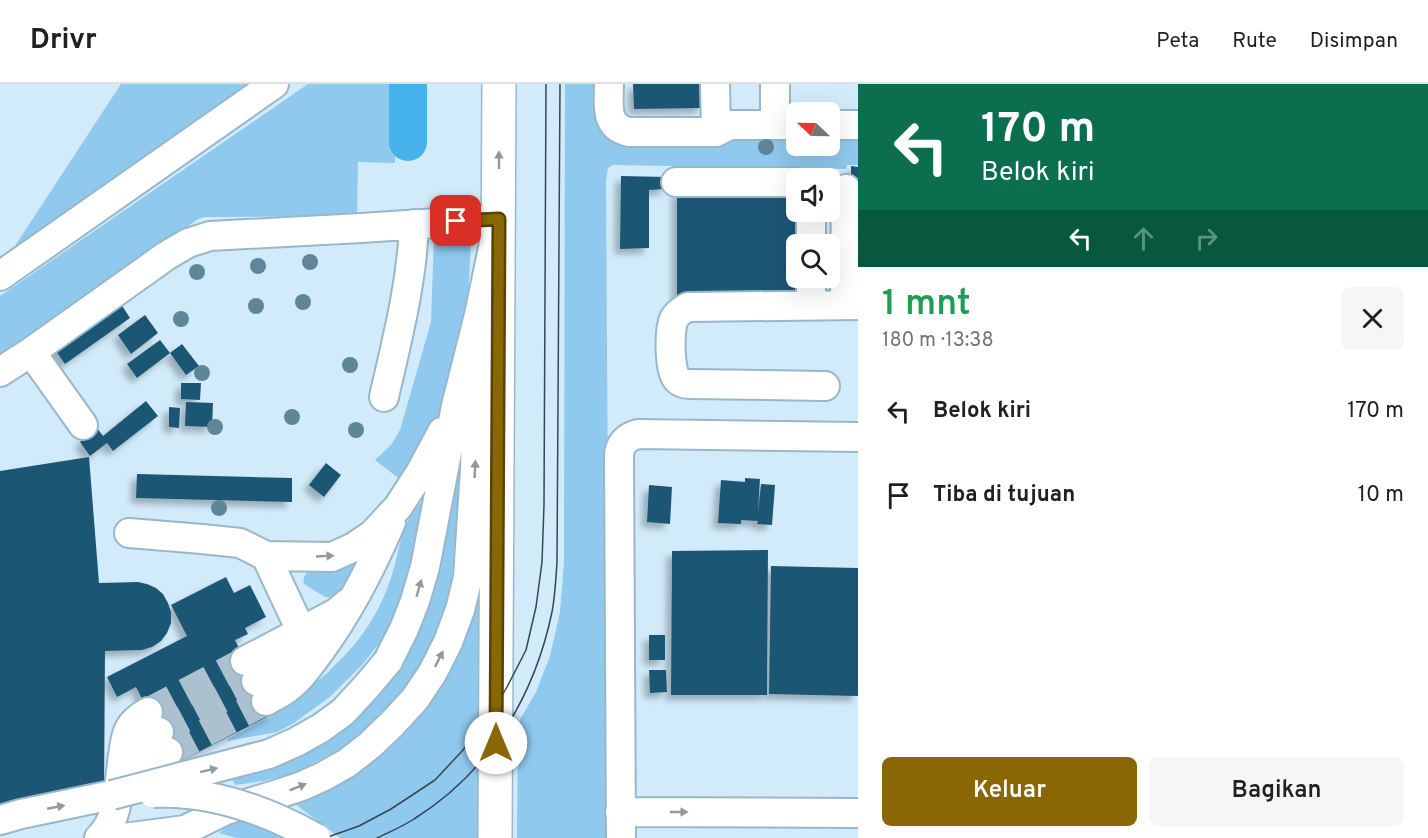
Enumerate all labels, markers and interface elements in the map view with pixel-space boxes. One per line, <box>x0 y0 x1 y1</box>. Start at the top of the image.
text: Drivr <box>30 23 97 59</box>
text: Peta <box>1156 28 1199 55</box>
text: Rute <box>1232 28 1277 55</box>
text: Disimpan <box>1310 28 1398 55</box>
north arrow <box>786 102 840 156</box>
map controls <box>786 102 840 288</box>
text: 170 m <box>981 104 1095 157</box>
icon: left <box>882 108 960 186</box>
one-way arrow <box>494 151 504 170</box>
text: Belok kiri <box>981 156 1095 190</box>
button: sound <box>786 168 840 222</box>
pin <box>430 195 481 246</box>
icon: arrive <box>439 204 472 237</box>
icon: left <box>1064 222 1097 255</box>
icon: ahead <box>1127 222 1160 255</box>
icon: right <box>1190 222 1223 255</box>
button: search <box>786 234 840 288</box>
text: 1 mnt <box>882 282 971 328</box>
button: close <box>1341 287 1404 350</box>
text: 180 m · 13:38 <box>882 328 994 354</box>
icon: left <box>882 395 915 428</box>
text: Belok kiri <box>933 398 1031 425</box>
text: 170 m <box>1347 398 1404 425</box>
one-way arrow <box>470 460 480 479</box>
icon: arrive <box>882 479 915 512</box>
text: Tiba di tujuan <box>933 482 1075 509</box>
text: 10 m <box>1358 482 1404 509</box>
one-way arrow <box>315 552 334 561</box>
one-way arrow <box>415 579 424 597</box>
one-way arrow <box>435 650 444 667</box>
position arrow <box>464 711 528 775</box>
button: Keluar <box>882 757 1137 826</box>
button: Bagikan <box>1149 757 1404 826</box>
one-way arrow <box>200 764 219 774</box>
one-way arrow <box>290 782 308 792</box>
one-way arrow <box>47 802 66 811</box>
one-way arrow <box>669 807 688 817</box>

